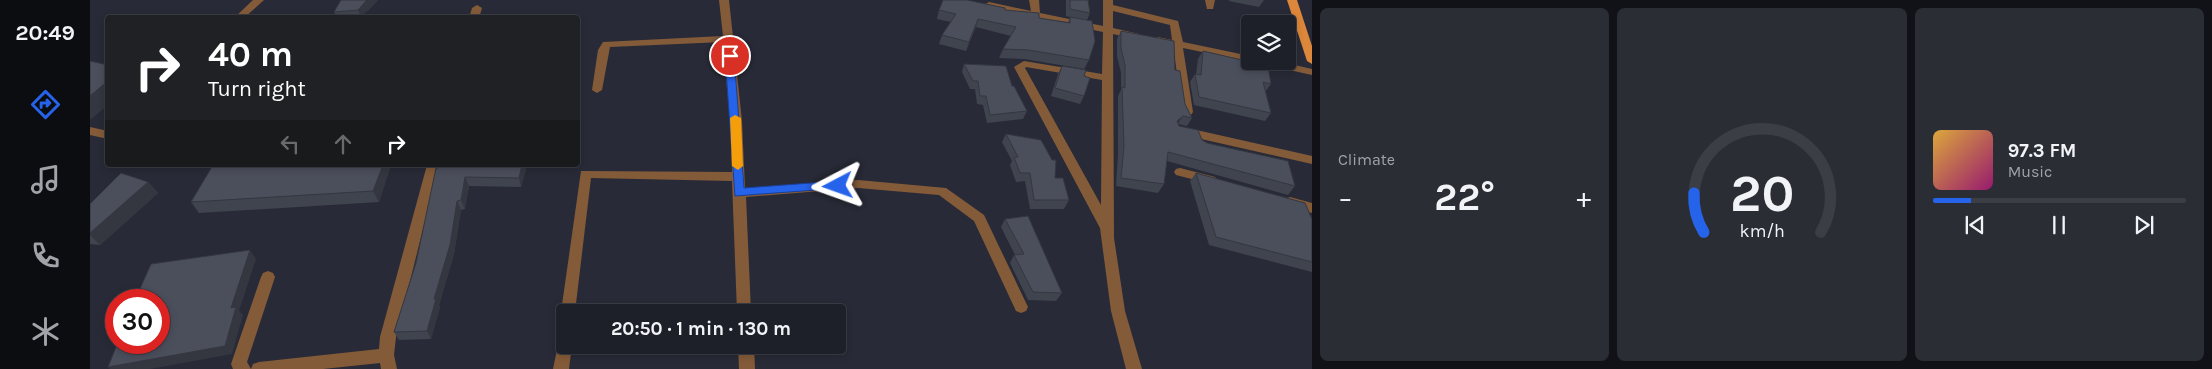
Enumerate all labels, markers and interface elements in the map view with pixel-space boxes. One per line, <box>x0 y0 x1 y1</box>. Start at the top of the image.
map controls <box>1241 15 1296 70</box>
button: layers <box>1241 15 1296 70</box>
text: 20:49 <box>15 20 75 46</box>
text: 40 m <box>208 34 293 75</box>
icon: right <box>125 35 190 100</box>
pin <box>709 35 751 77</box>
icon: arrive <box>716 42 744 70</box>
text: Turn right <box>208 76 306 102</box>
icon: directions <box>28 87 63 122</box>
icon: left <box>276 130 304 158</box>
icon: ahead <box>329 130 357 158</box>
icon: right <box>382 130 410 158</box>
text: 97.3 FM <box>2008 140 2076 162</box>
text: Climate <box>1338 150 1395 169</box>
position arrow <box>811 159 863 211</box>
icon: music <box>28 162 63 197</box>
text: Music <box>2008 162 2052 181</box>
text: 20 <box>1730 163 1794 224</box>
text: 22° <box>1434 175 1495 220</box>
text: − <box>1338 181 1353 214</box>
text: + <box>1577 181 1591 214</box>
icon: previous <box>1961 211 1989 239</box>
icon: pause <box>2045 211 2073 239</box>
icon: next <box>2130 211 2158 239</box>
text: km/h <box>1739 221 1785 242</box>
icon: phone <box>28 238 63 273</box>
speed limit sign: 30 <box>105 289 170 354</box>
icon: climate <box>28 314 63 349</box>
text: 20:50 · 1 min · 130 m <box>611 318 791 340</box>

